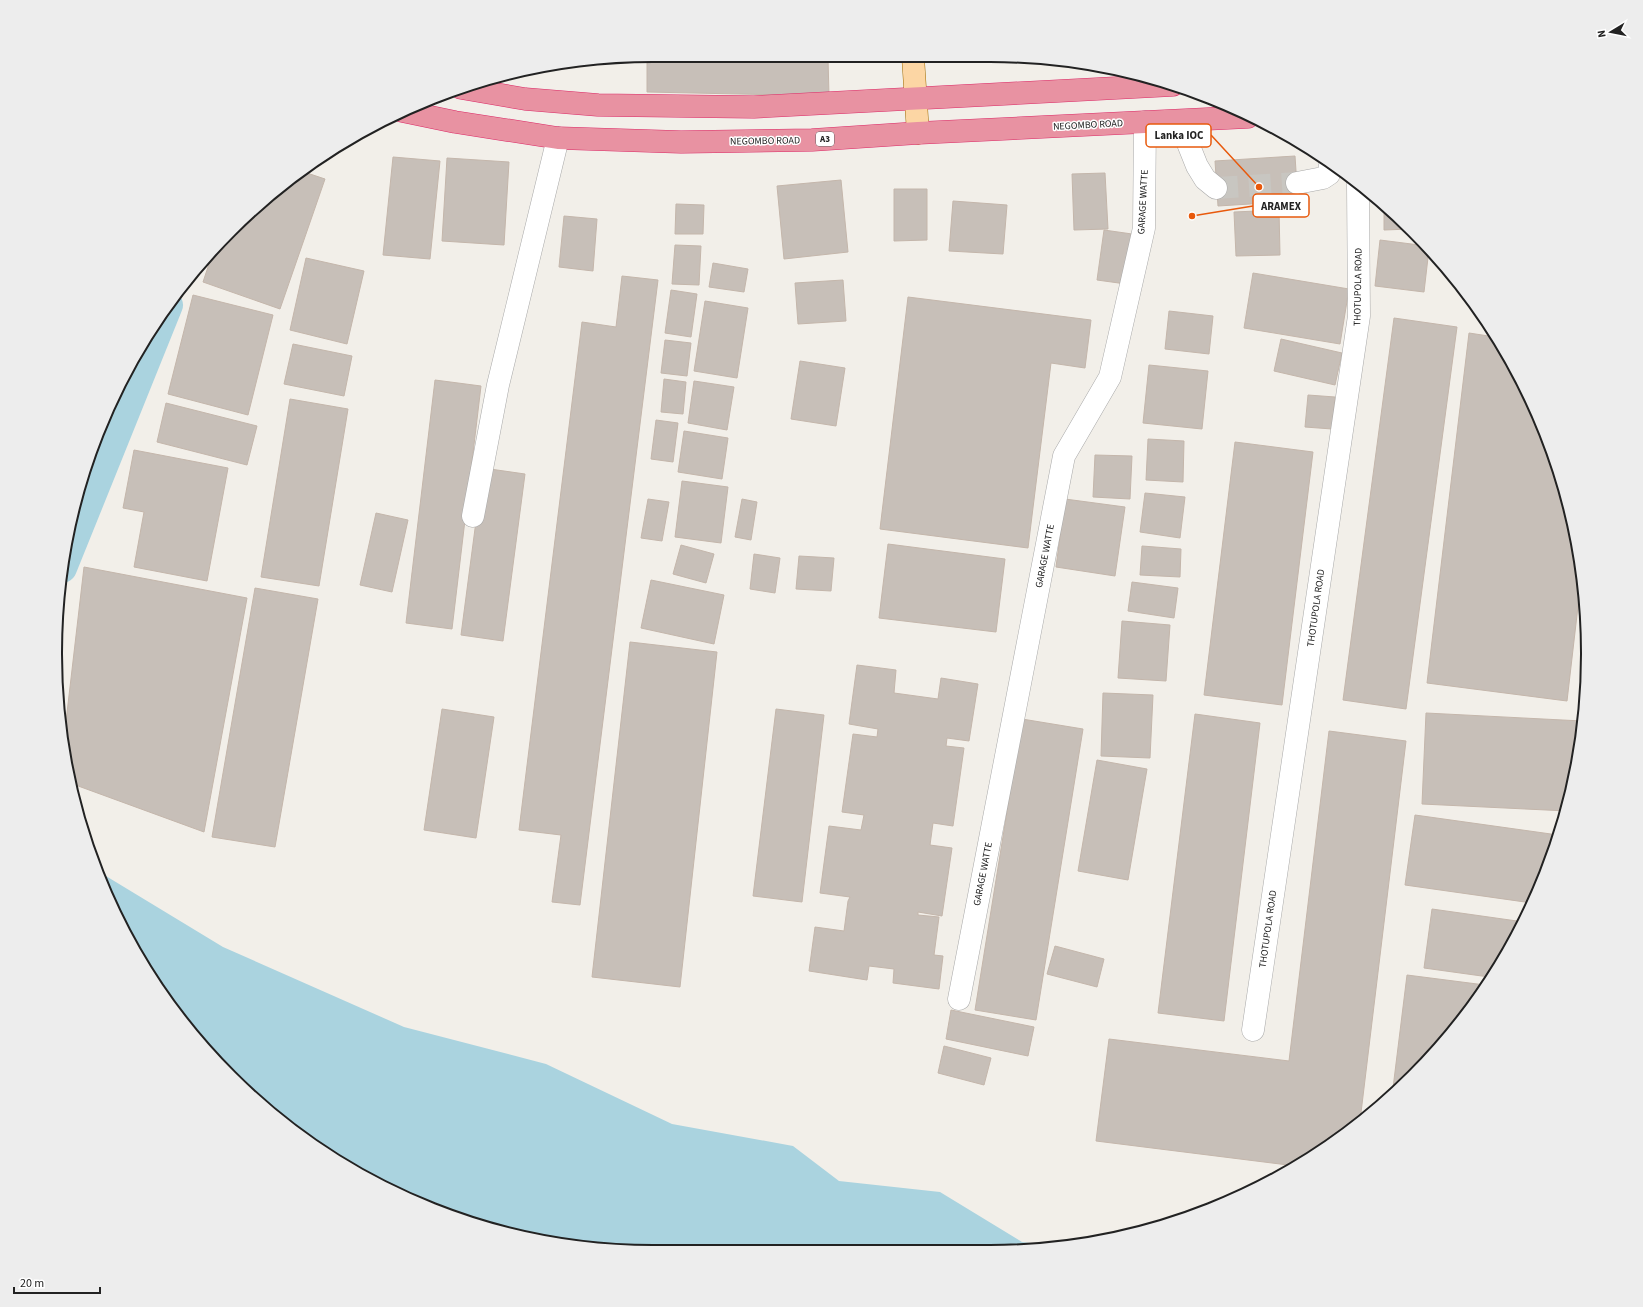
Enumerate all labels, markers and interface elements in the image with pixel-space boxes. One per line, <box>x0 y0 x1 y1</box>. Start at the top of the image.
north arrow <box>1591 12 1631 52</box>
text: N <box>1594 29 1610 39</box>
street label: NEGOMBO ROAD <box>1053 116 1123 134</box>
callout: Lanka IOC <box>1146 124 1211 147</box>
text: Lanka IOC <box>1155 128 1204 143</box>
road number: A3 <box>816 132 834 146</box>
street label: NEGOMBO ROAD <box>730 133 800 149</box>
street label: GARAGE WATTE <box>1134 169 1152 235</box>
callout: ARAMEX <box>1253 194 1309 217</box>
text: ARAMEX <box>1260 199 1302 214</box>
street label: THOTUPOLA ROAD <box>1350 248 1366 326</box>
street label: GARAGE WATTE <box>1032 523 1058 589</box>
street label: THOTUPOLA ROAD <box>1304 568 1328 648</box>
street label: GARAGE WATTE <box>970 841 996 907</box>
street label: THOTUPOLA ROAD <box>1256 889 1280 969</box>
scale bar <box>14 1269 100 1295</box>
text: 20 m <box>20 1275 44 1292</box>

